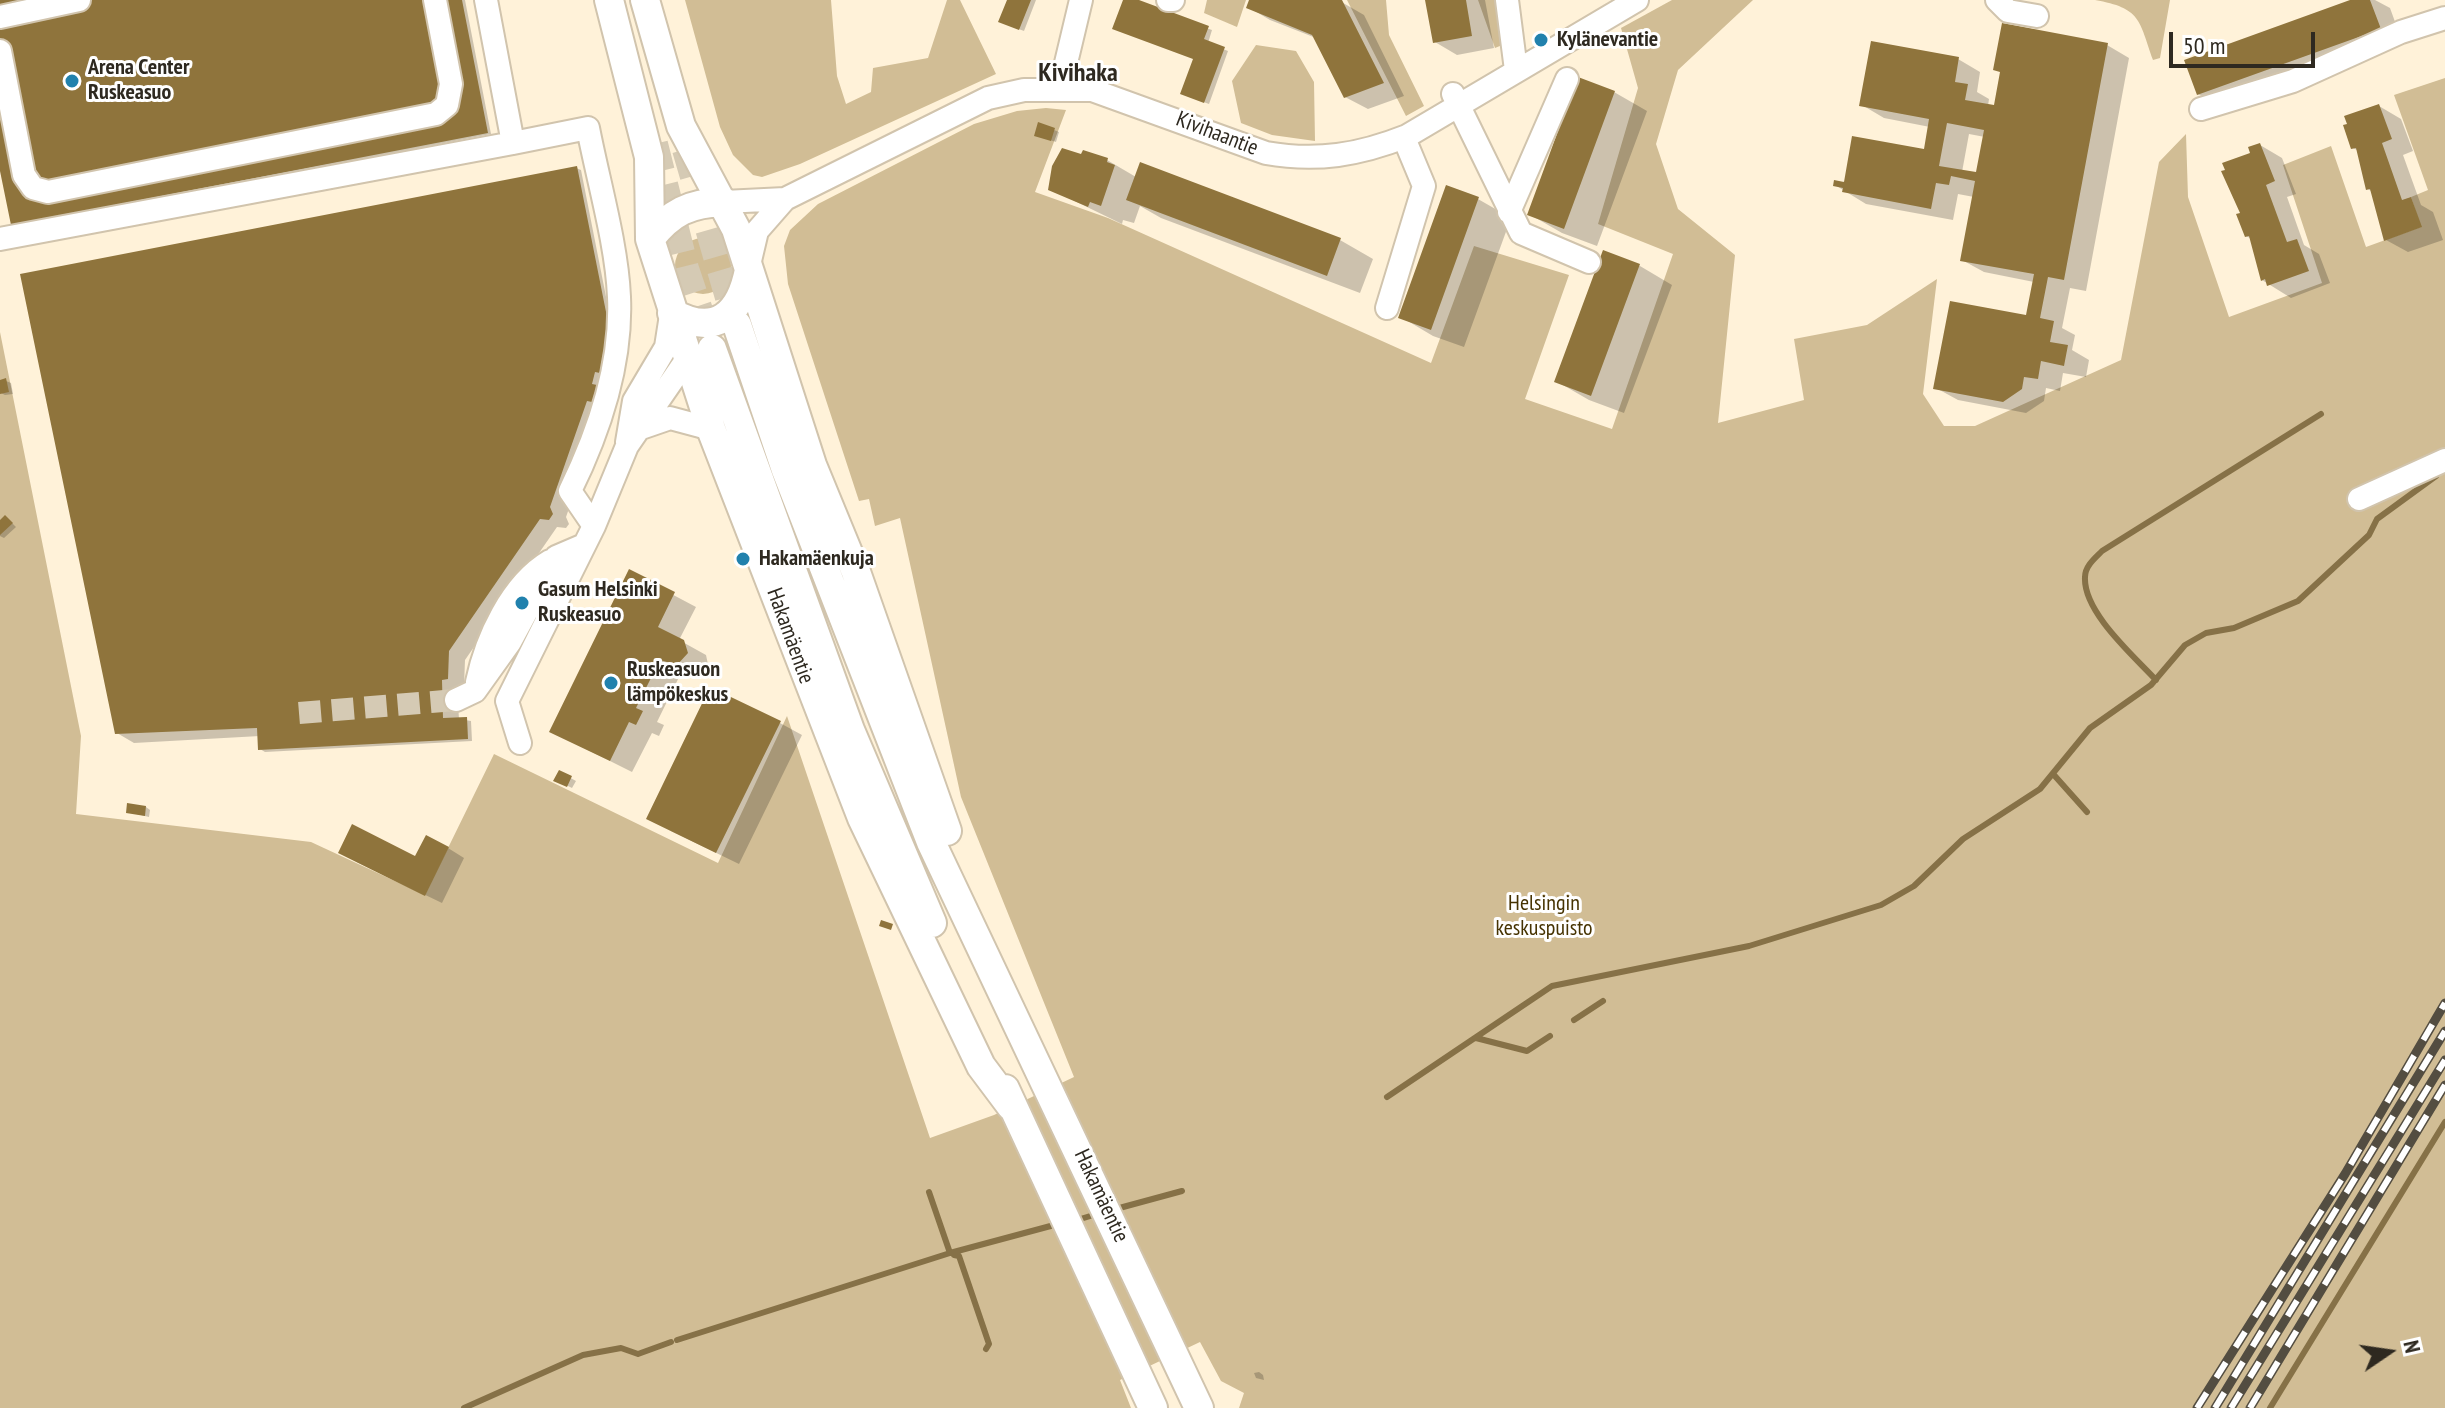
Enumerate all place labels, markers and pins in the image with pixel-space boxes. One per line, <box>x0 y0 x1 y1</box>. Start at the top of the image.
place label: Kylänevantie <box>1557 27 1658 53</box>
marker: Kylänevantie <box>1532 31 1550 49</box>
place label: Arena Center Ruskeasuo <box>88 55 189 106</box>
marker: Arena Center Ruskeasuo <box>63 72 81 90</box>
place label: Hakamäenkuja <box>759 546 874 572</box>
marker: Hakamäenkuja <box>734 550 752 568</box>
place label: Gasum Helsinki Ruskeasuo <box>538 577 658 628</box>
marker: Gasum Helsinki Ruskeasuo <box>513 594 531 612</box>
place label: Ruskeasuon lämpökeskus <box>627 657 728 708</box>
marker: Ruskeasuon lämpökeskus <box>602 674 620 692</box>

